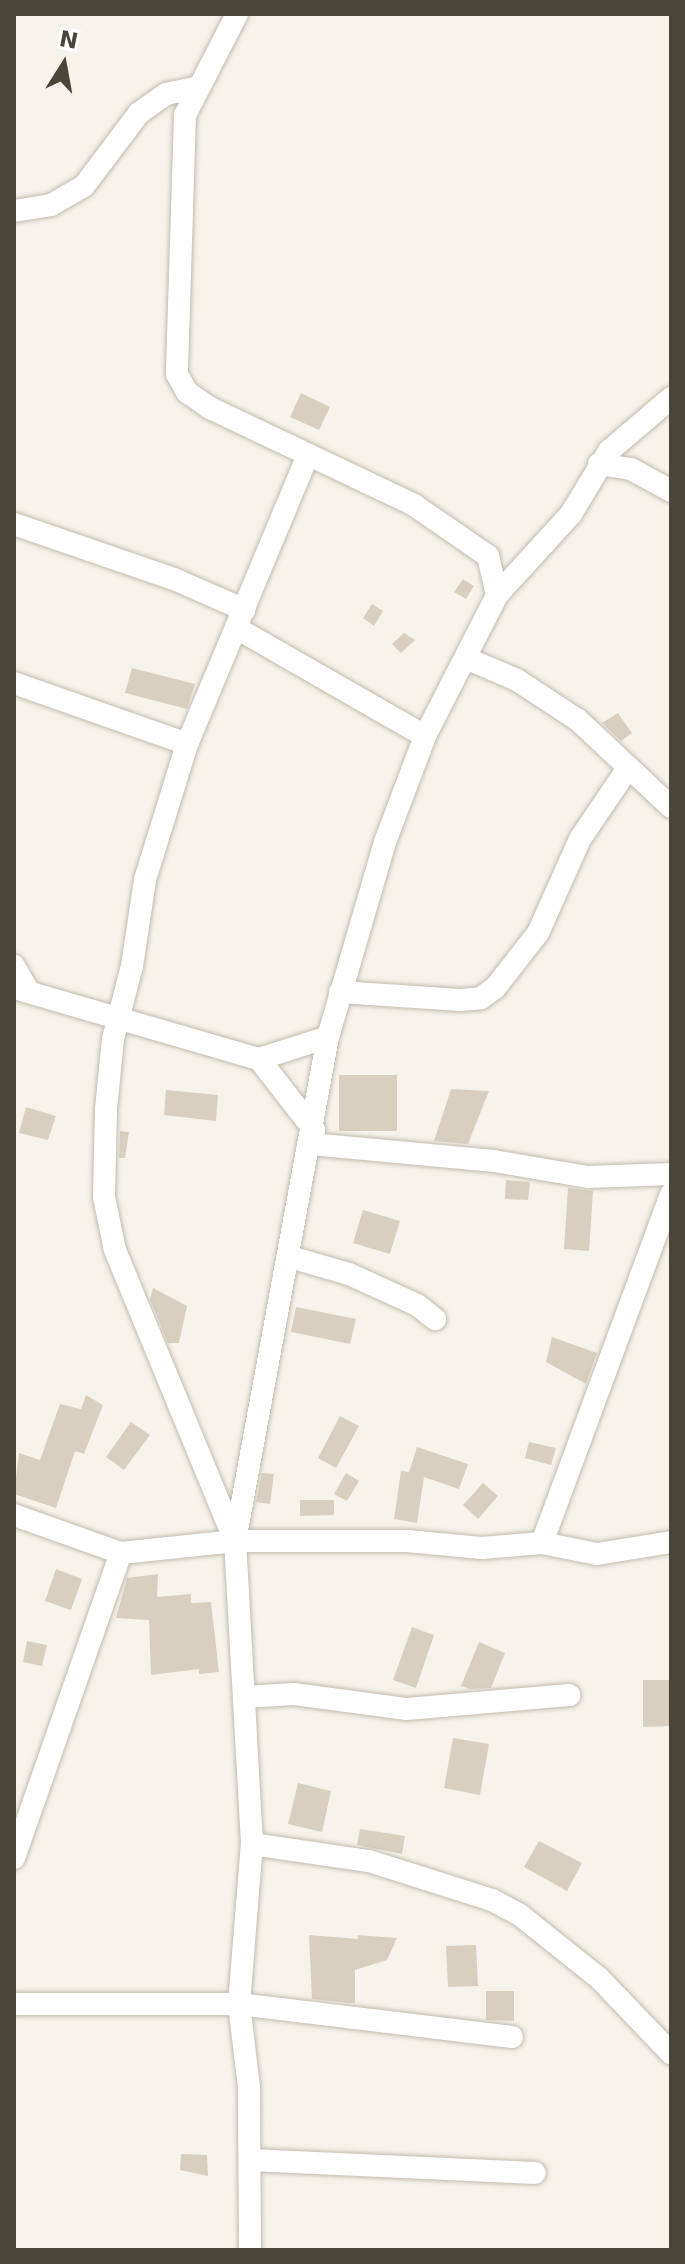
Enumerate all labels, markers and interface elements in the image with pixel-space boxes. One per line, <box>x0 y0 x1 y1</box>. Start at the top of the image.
north arrow <box>24 24 104 104</box>
text: N <box>57 26 80 54</box>

